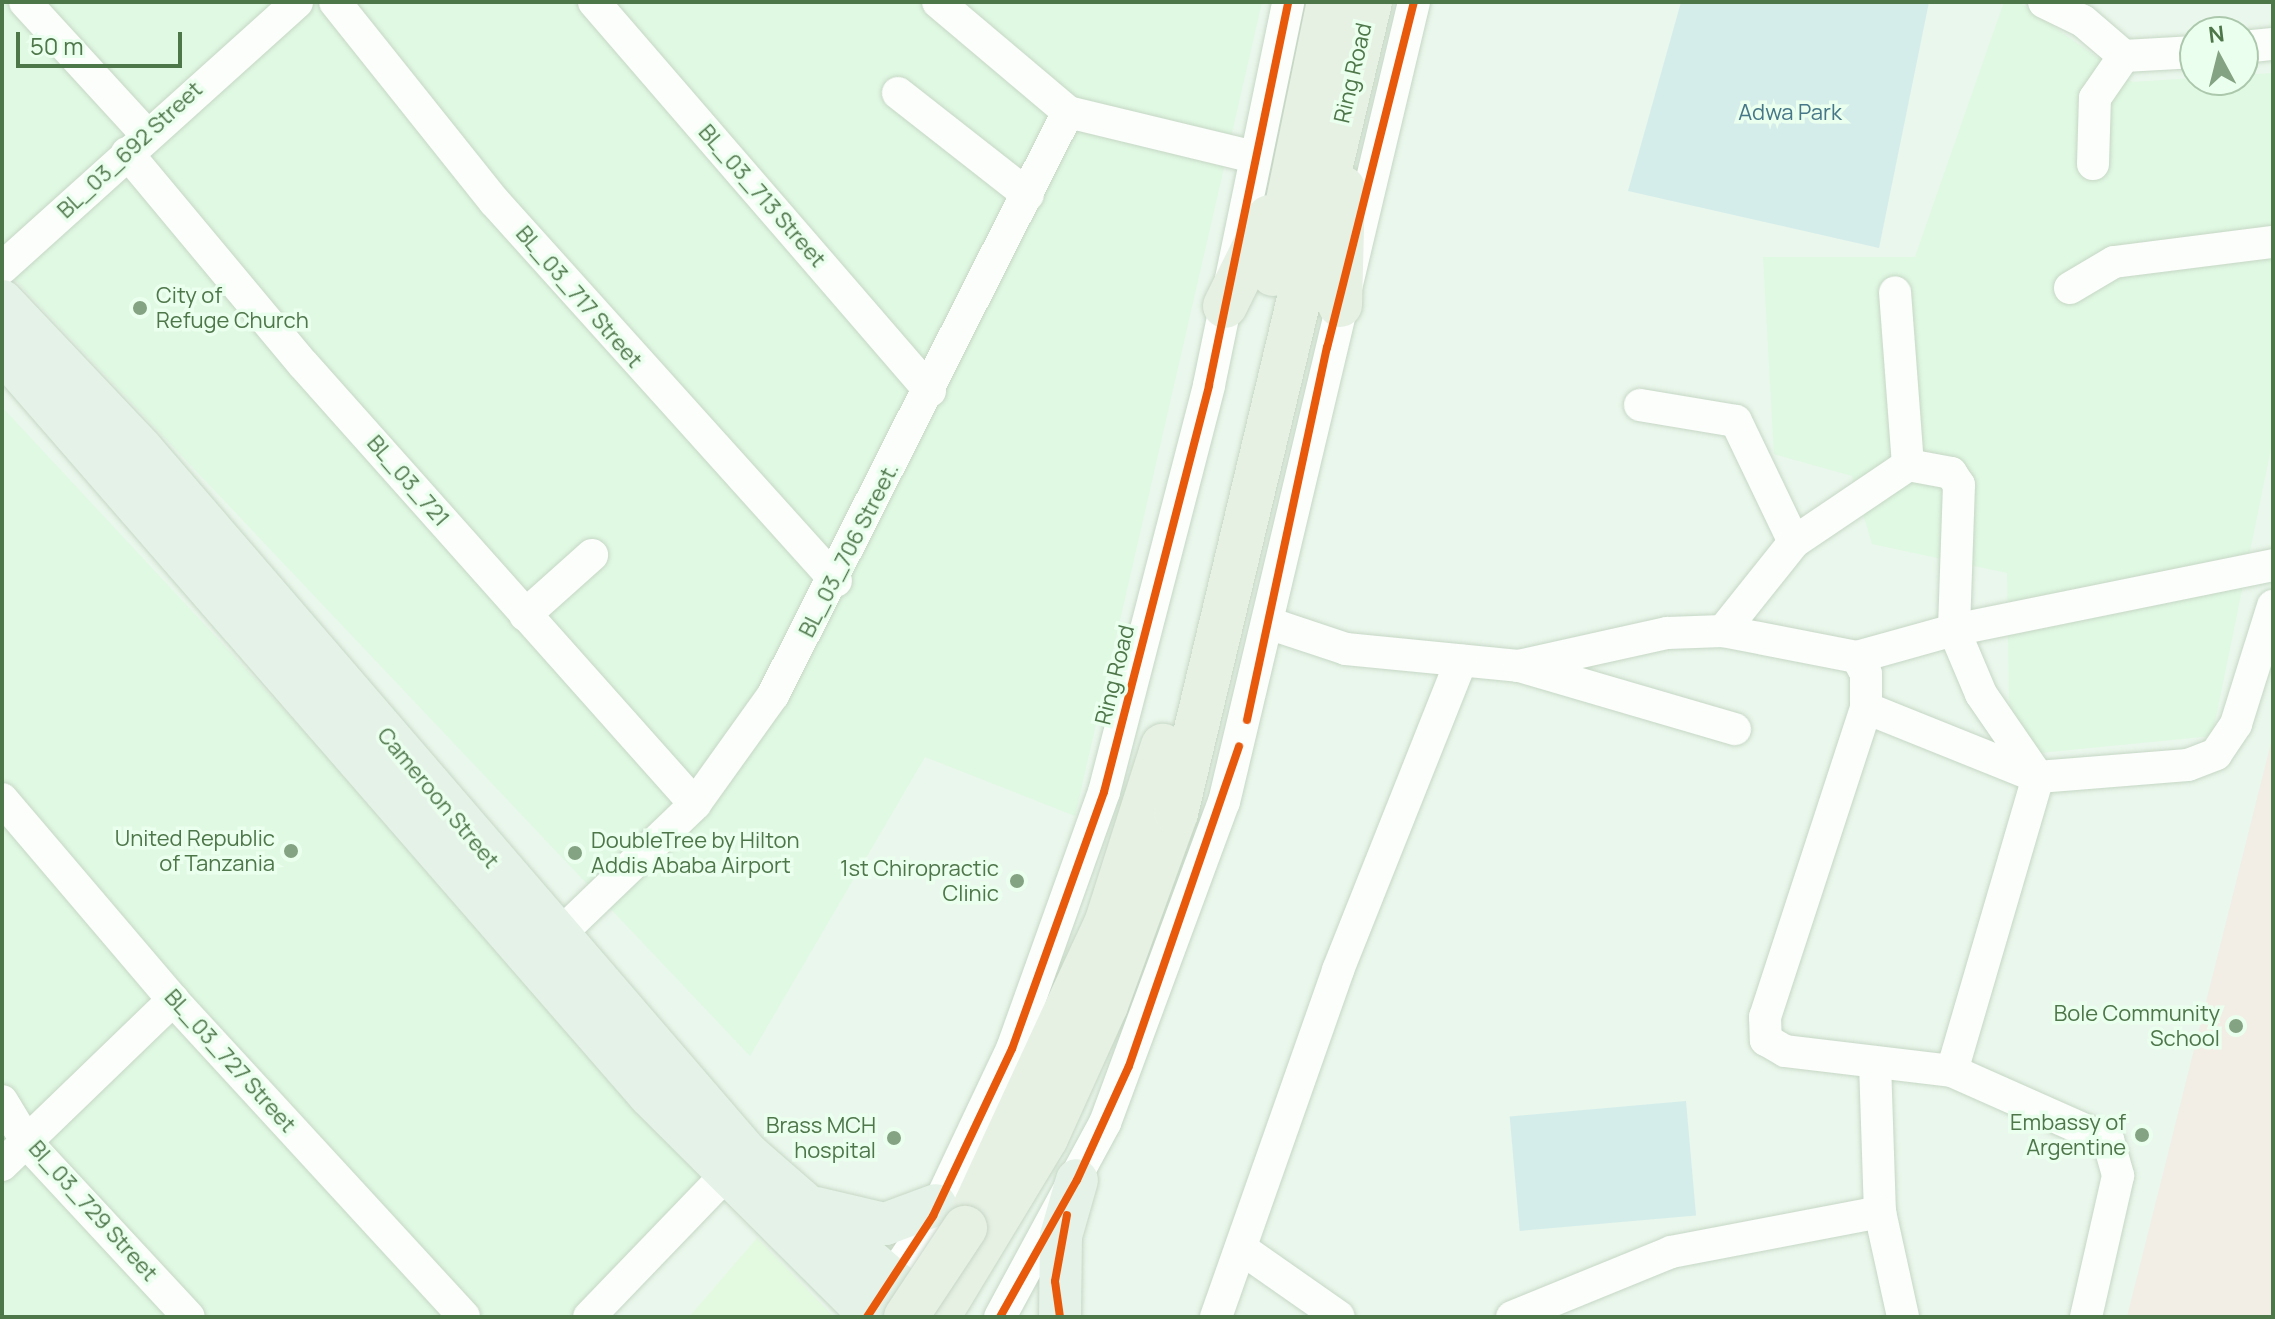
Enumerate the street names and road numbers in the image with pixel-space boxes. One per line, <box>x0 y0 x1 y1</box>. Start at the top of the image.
street label: Ring Road <box>1329 21 1377 125</box>
street label: BL_03_692 Street <box>52 76 208 224</box>
street label: BL_03_713 Street <box>693 119 831 273</box>
street label: BL_03_717 Street <box>510 221 648 373</box>
street label: BL_03_721 <box>361 430 455 532</box>
street label: BL_03_706 Street. <box>794 458 904 642</box>
street label: Ring Road <box>1090 622 1140 728</box>
street label: Cameroon Street <box>372 722 504 874</box>
street label: BL_03_727 Street <box>159 984 301 1138</box>
street label: Bl_03_729 Street <box>23 1135 163 1287</box>

